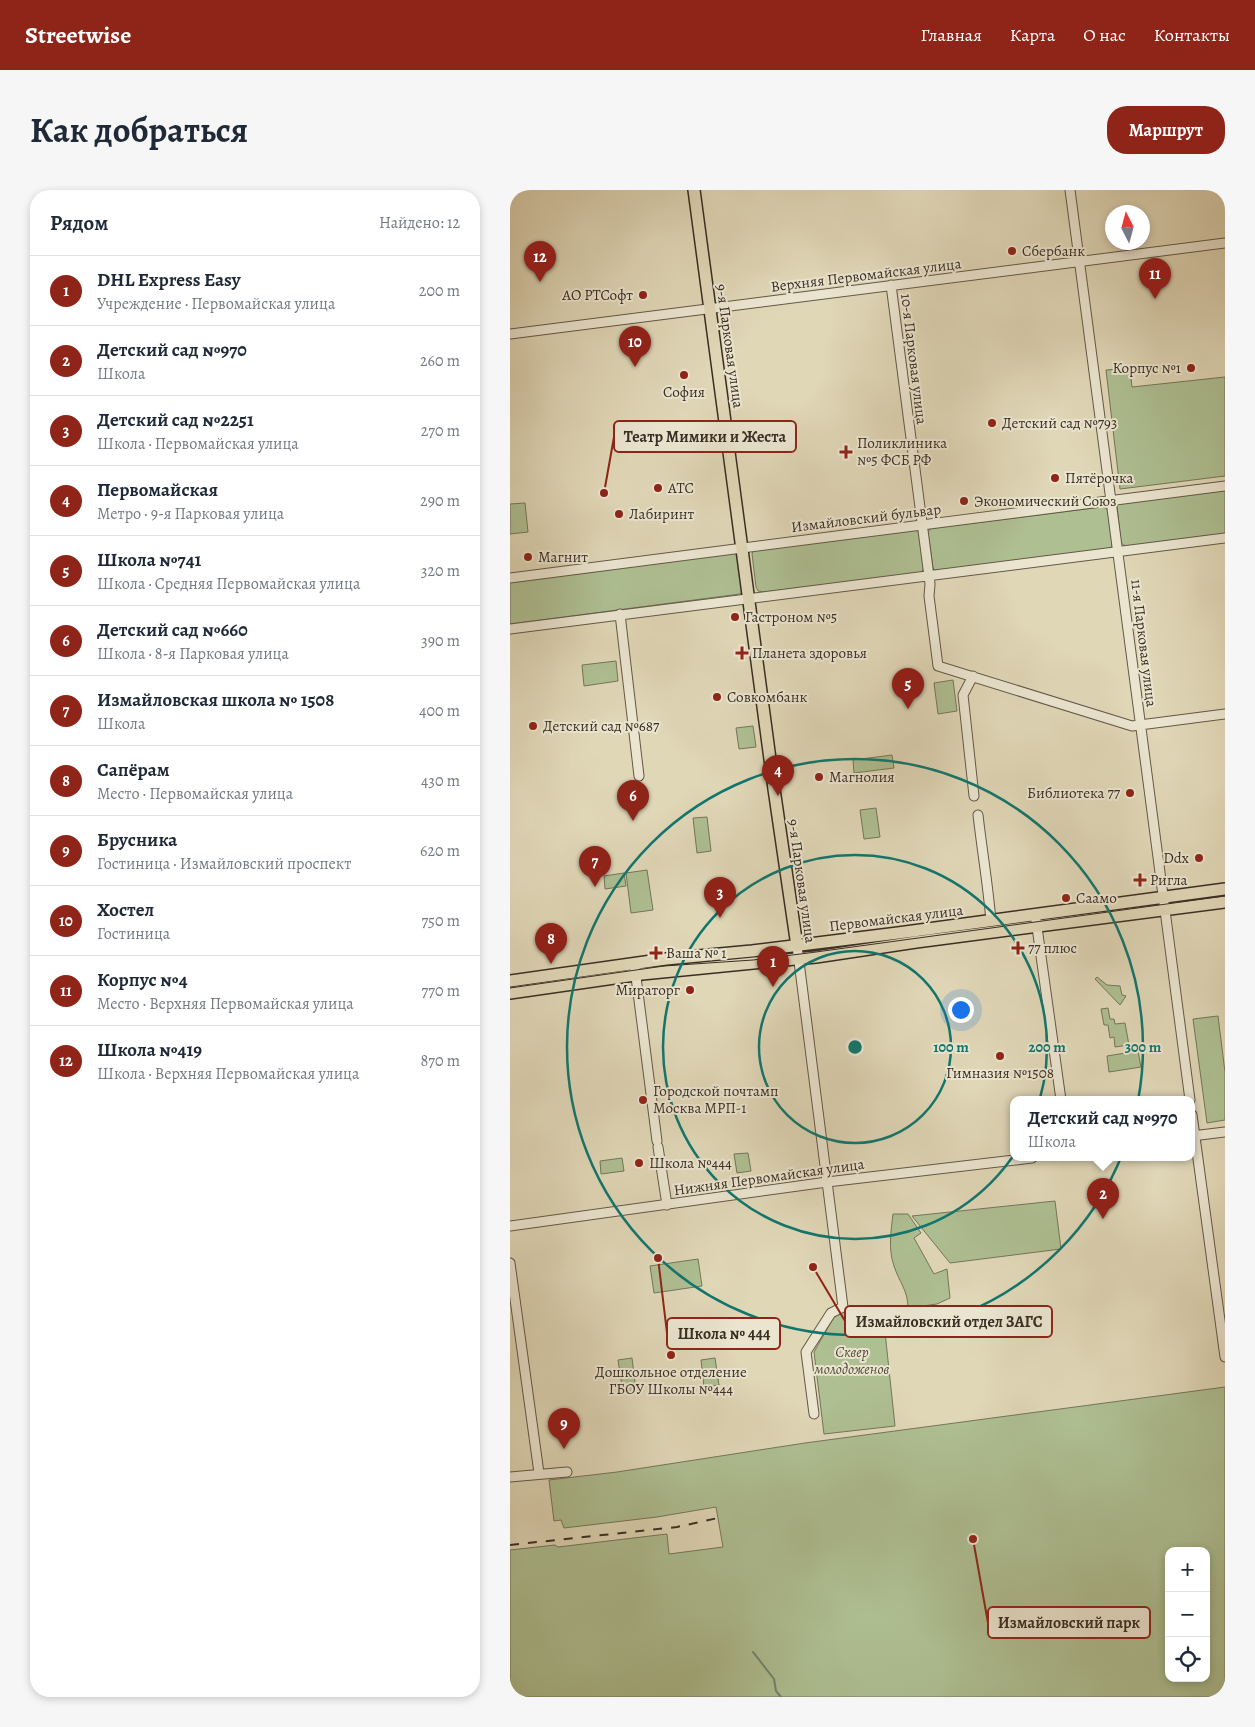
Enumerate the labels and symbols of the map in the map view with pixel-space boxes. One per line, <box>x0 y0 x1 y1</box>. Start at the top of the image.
north arrow <box>1105 205 1150 250</box>
pin: 12 <box>524 241 556 282</box>
place label: Сбербанк <box>1022 241 1085 261</box>
marker: Сбербанк <box>1006 245 1018 257</box>
street label: Верхняя Первомайская улица <box>770 253 962 297</box>
pin: 11 <box>1139 258 1171 299</box>
street label: 9-я Парковая улица <box>711 283 749 409</box>
place label: АО РТСофт <box>561 285 633 305</box>
marker: АО РТСофт <box>637 289 649 301</box>
street label: 10-я Парковая улица <box>896 293 932 426</box>
pin: 10 <box>619 326 651 367</box>
place label: Корпус №1 <box>1112 358 1181 378</box>
marker: Корпус №1 <box>1185 362 1197 374</box>
marker: София <box>678 369 690 381</box>
place label: София <box>663 382 705 402</box>
place label: Детский сад №793 <box>1002 413 1117 433</box>
marker: Детский сад №793 <box>986 417 998 429</box>
callout: Театр Мимики и Жеста <box>614 421 796 452</box>
text: Театр Мимики и Жеста <box>624 426 787 448</box>
place label: Поликлиника №5 ФСБ РФ <box>857 433 947 470</box>
marker: Поликлиника №5 ФСБ РФ <box>839 445 853 459</box>
place label: Пятёрочка <box>1065 468 1134 488</box>
marker: Пятёрочка <box>1049 472 1061 484</box>
place label: АТС <box>667 478 694 498</box>
marker: АТС <box>652 482 664 494</box>
place label: Экономический Союз <box>974 491 1116 511</box>
marker: Экономический Союз <box>958 495 970 507</box>
street label: Измайловский бульвар <box>790 499 942 537</box>
place label: Лабиринт <box>629 504 694 524</box>
marker: Лабиринт <box>613 508 625 520</box>
place label: Магнит <box>538 547 588 567</box>
marker: Магнит <box>522 551 534 563</box>
street label: 11-я Парковая улица <box>1126 578 1162 708</box>
place label: Гастроном №5 <box>745 607 837 627</box>
marker: Гастроном №5 <box>729 611 741 623</box>
place label: Планета здоровья <box>752 643 867 663</box>
marker: Планета здоровья <box>736 647 748 659</box>
pin: 5 <box>892 668 924 709</box>
place label: Совкомбанк <box>727 687 807 707</box>
marker: Совкомбанк <box>711 691 723 703</box>
place label: Детский сад №687 <box>543 716 660 736</box>
marker: Детский сад №687 <box>527 720 539 732</box>
pin: 4 <box>762 755 794 796</box>
place label: Магнолия <box>829 767 895 787</box>
marker: Магнолия <box>813 771 825 783</box>
pin: 6 <box>617 780 649 821</box>
place label: Библиотека 77 <box>1027 783 1121 803</box>
marker: Библиотека 77 <box>1124 787 1136 799</box>
street label: 9-я Парковая улица <box>783 818 821 944</box>
pin: 7 <box>579 846 611 887</box>
place label: Ddx <box>1163 848 1189 868</box>
marker: Ddx <box>1193 852 1205 864</box>
place label: Ригла <box>1150 870 1188 890</box>
marker: Ригла <box>1134 874 1146 886</box>
pin: 3 <box>704 877 736 918</box>
place label: Саамо <box>1076 888 1117 908</box>
marker: Саамо <box>1060 892 1072 904</box>
street label: Первомайская улица <box>828 900 964 936</box>
pin: 8 <box>535 923 567 964</box>
place label: 77 плюс <box>1028 938 1077 958</box>
marker: 77 плюс <box>1012 942 1024 954</box>
place label: Ваша № 1 <box>666 943 726 963</box>
pin: 1 <box>757 946 789 987</box>
marker: Ваша № 1 <box>650 947 662 959</box>
place label: Мираторг <box>615 980 681 1000</box>
marker: Мираторг <box>684 984 696 996</box>
your location <box>948 997 974 1023</box>
text: 100 m <box>933 1037 969 1057</box>
text: 200 m <box>1028 1037 1066 1057</box>
text: 300 m <box>1125 1037 1162 1057</box>
centre of rings <box>846 1038 864 1056</box>
marker: Гимназия №1508 <box>994 1050 1006 1062</box>
place label: Гимназия №1508 <box>946 1063 1054 1083</box>
place label: Городской почтамп Москва МРП-1 <box>653 1081 779 1118</box>
marker: Городской почтамп Москва МРП-1 <box>637 1094 649 1106</box>
place label: Школа №444 <box>649 1153 732 1173</box>
street label: Нижняя Первомайская улица <box>672 1154 866 1200</box>
marker: Школа №444 <box>633 1157 645 1169</box>
pin: 2 <box>1087 1178 1119 1219</box>
callout: Измайловский отдел ЗАГС <box>845 1306 1052 1337</box>
text: Измайловский отдел ЗАГС <box>855 1311 1043 1333</box>
callout: Школа № 444 <box>667 1318 780 1349</box>
text: Школа № 444 <box>677 1323 771 1345</box>
park label: Сквер молодоженов <box>814 1342 890 1379</box>
marker: Дошкольное отделение ГБОУ Школы №444 <box>665 1349 677 1361</box>
place label: Дошкольное отделение ГБОУ Школы №444 <box>595 1362 747 1399</box>
pin: 9 <box>548 1408 580 1449</box>
callout: Измайловский парк <box>988 1607 1150 1638</box>
text: Измайловский парк <box>998 1612 1141 1634</box>

